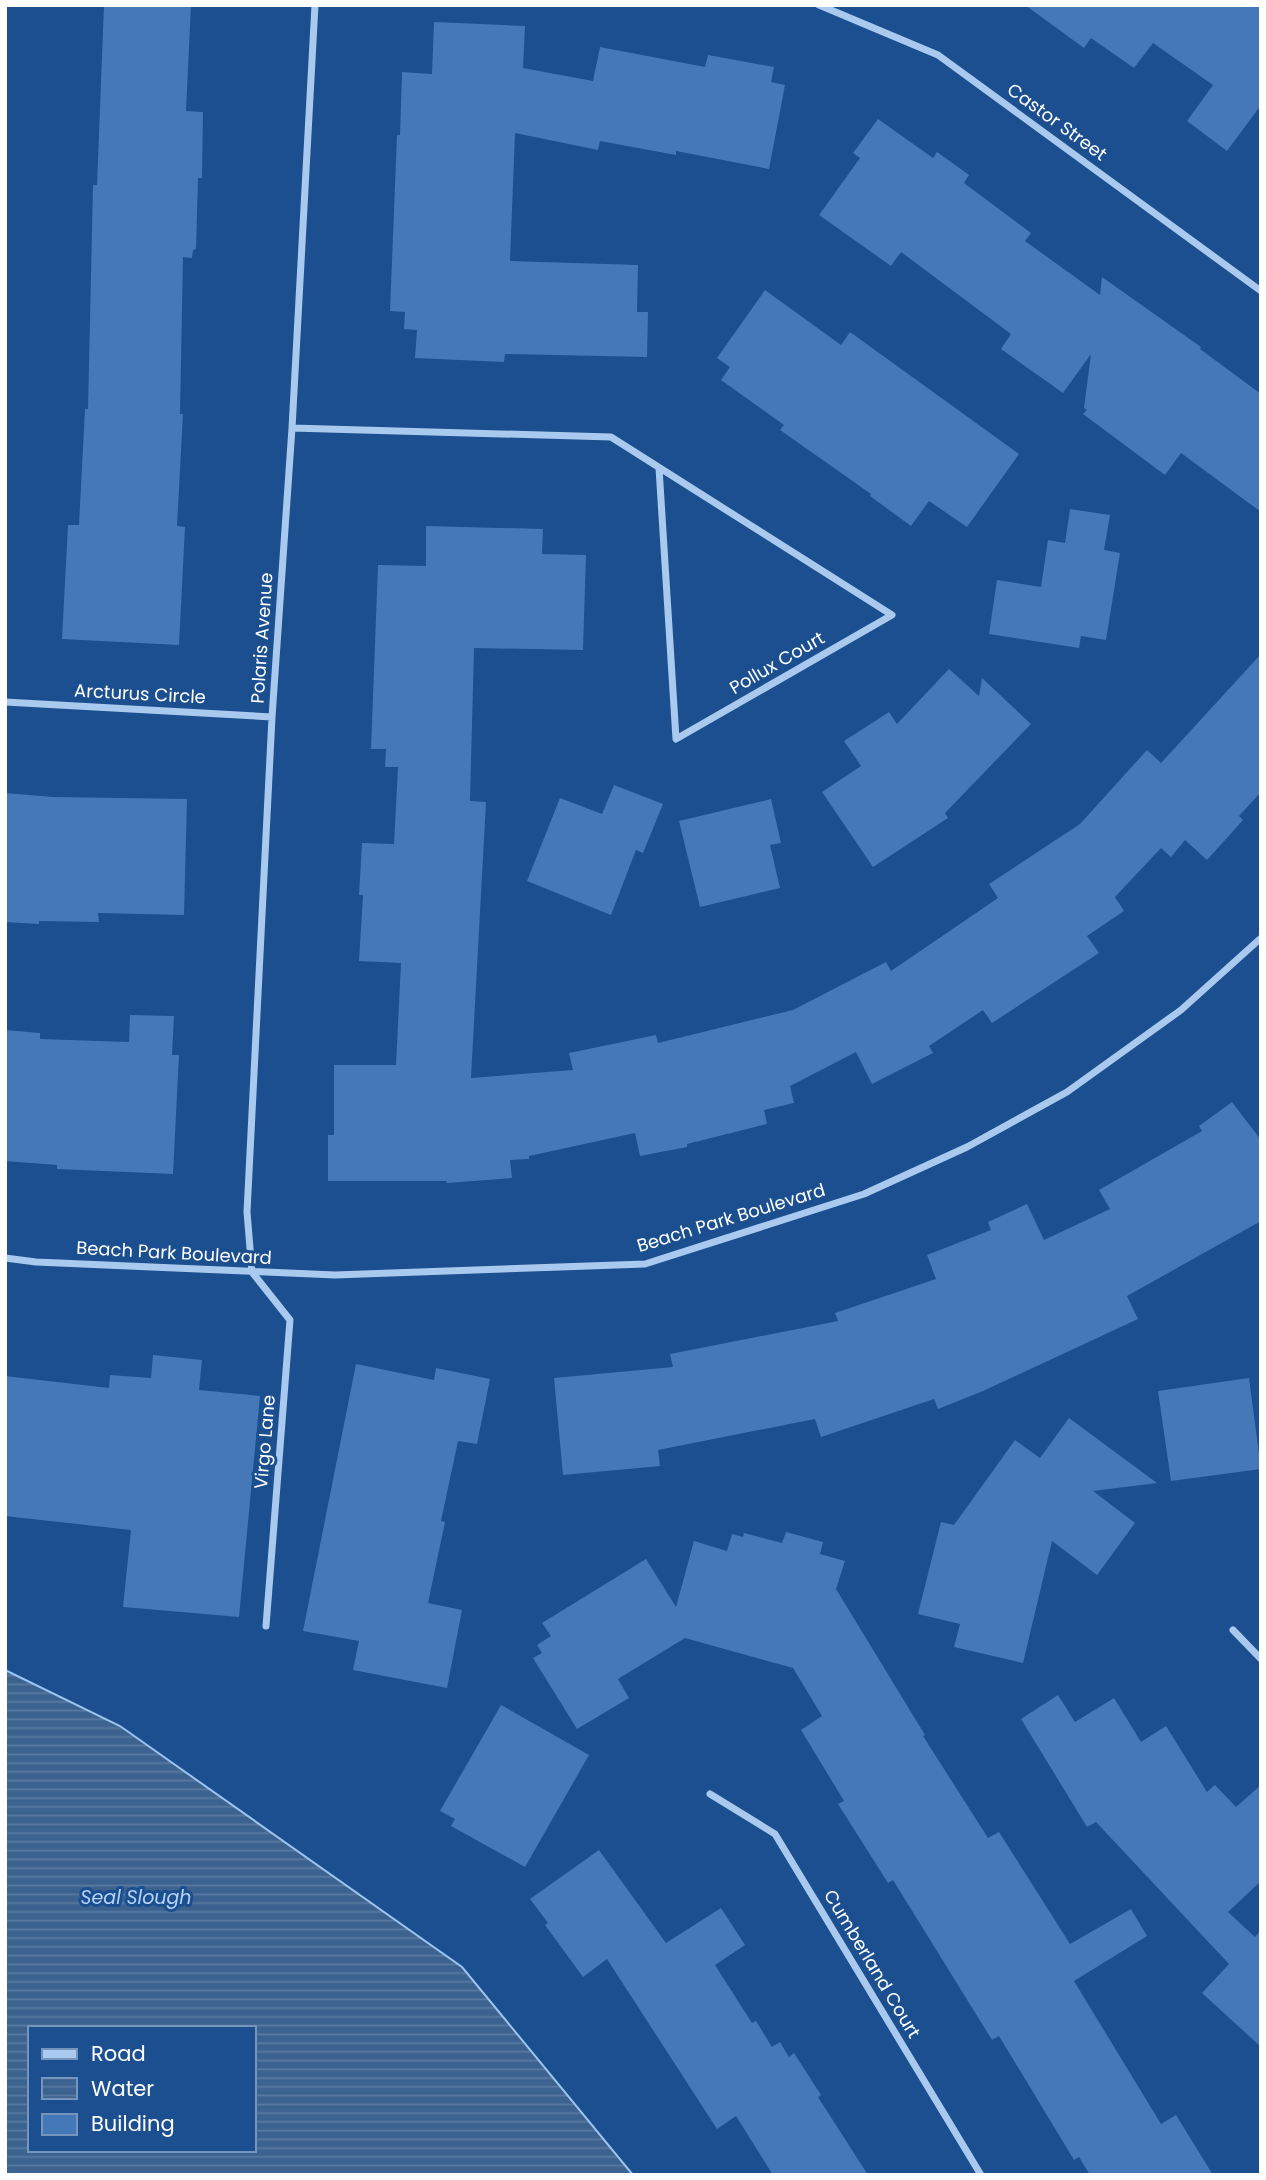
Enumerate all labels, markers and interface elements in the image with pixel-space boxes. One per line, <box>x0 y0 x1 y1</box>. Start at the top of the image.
street label: Castor Street <box>1002 77 1112 166</box>
street label: Polaris Avenue <box>244 572 279 704</box>
street label: Pollux Court <box>725 625 829 700</box>
street label: Arcturus Circle <box>74 678 207 709</box>
street label: Beach Park Boulevard <box>634 1177 828 1258</box>
street label: Beach Park Boulevard <box>76 1235 272 1270</box>
street label: Virgo Lane <box>248 1394 281 1490</box>
water label: Seal Slough <box>80 1884 192 1911</box>
street label: Cumberland Court <box>818 1885 927 2043</box>
legend <box>28 2026 256 2152</box>
text: Road <box>91 2039 146 2068</box>
text: Water <box>91 2074 154 2103</box>
text: Building <box>91 2109 175 2138</box>

